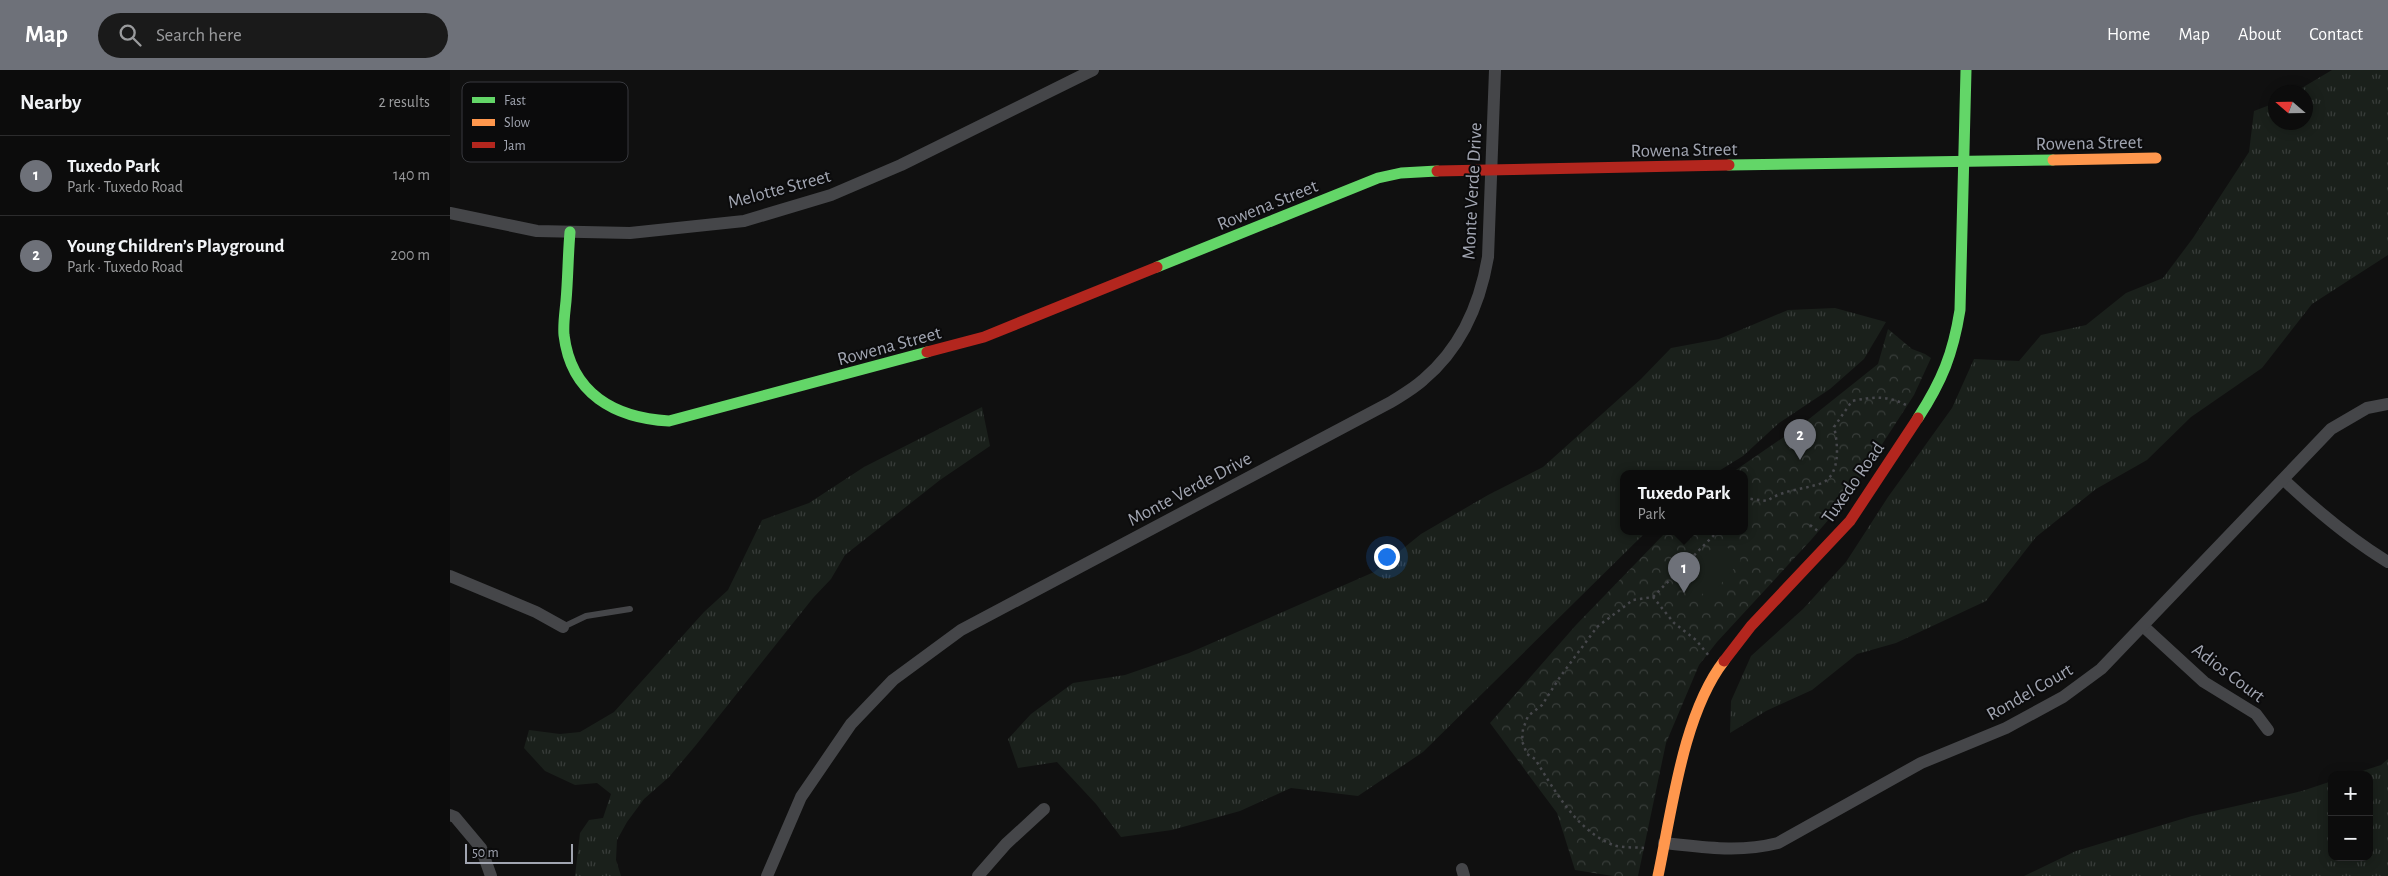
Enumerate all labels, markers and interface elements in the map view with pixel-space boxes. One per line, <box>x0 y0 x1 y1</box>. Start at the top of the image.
search box <box>98 13 448 58</box>
icon: search <box>116 21 144 49</box>
text: Map <box>25 23 68 47</box>
text: Search here <box>156 26 242 45</box>
text: Home <box>2107 26 2150 44</box>
text: Map <box>2178 26 2210 44</box>
text: About <box>2238 26 2281 44</box>
text: Contact <box>2309 26 2363 44</box>
legend <box>462 82 628 162</box>
north arrow <box>2268 85 2313 130</box>
text: Nearby <box>20 92 81 113</box>
text: 2 results <box>378 94 430 110</box>
text: Fast <box>504 94 526 108</box>
text: Slow <box>504 116 531 130</box>
street label: Monte Verde Drive <box>1459 122 1486 260</box>
street label: Rowena Street <box>2036 133 2143 154</box>
text: Jam <box>504 139 526 153</box>
street label: Rowena Street <box>1631 140 1738 161</box>
text: Tuxedo Park <box>67 157 160 176</box>
text: 1 <box>33 167 39 183</box>
text: 140 m <box>393 167 430 183</box>
street label: Melotte Street <box>726 167 833 212</box>
street label: Rowena Street <box>1215 177 1321 234</box>
text: Park · Tuxedo Road <box>67 179 183 195</box>
text: Young Children’s Playground <box>67 237 285 256</box>
text: 2 <box>32 247 40 263</box>
text: 200 m <box>390 247 430 263</box>
text: Park · Tuxedo Road <box>67 259 183 275</box>
street label: Rowena Street <box>835 323 943 369</box>
pin: 2 <box>1784 419 1816 460</box>
street label: Tuxedo Road <box>1818 439 1888 527</box>
street label: Monte Verde Drive <box>1125 449 1255 530</box>
popup <box>1620 470 1748 535</box>
text: Tuxedo Park <box>1638 484 1730 503</box>
text: Park <box>1638 506 1665 522</box>
your location <box>1374 544 1400 570</box>
pin: 1 <box>1668 552 1700 593</box>
street label: Adios Court <box>2188 640 2268 706</box>
street label: Rondel Court <box>1984 660 2076 724</box>
map controls <box>2328 771 2373 861</box>
button: + <box>2328 771 2373 816</box>
button: − <box>2328 816 2373 861</box>
scale bar <box>465 841 572 864</box>
text: 50 m <box>472 846 499 860</box>

